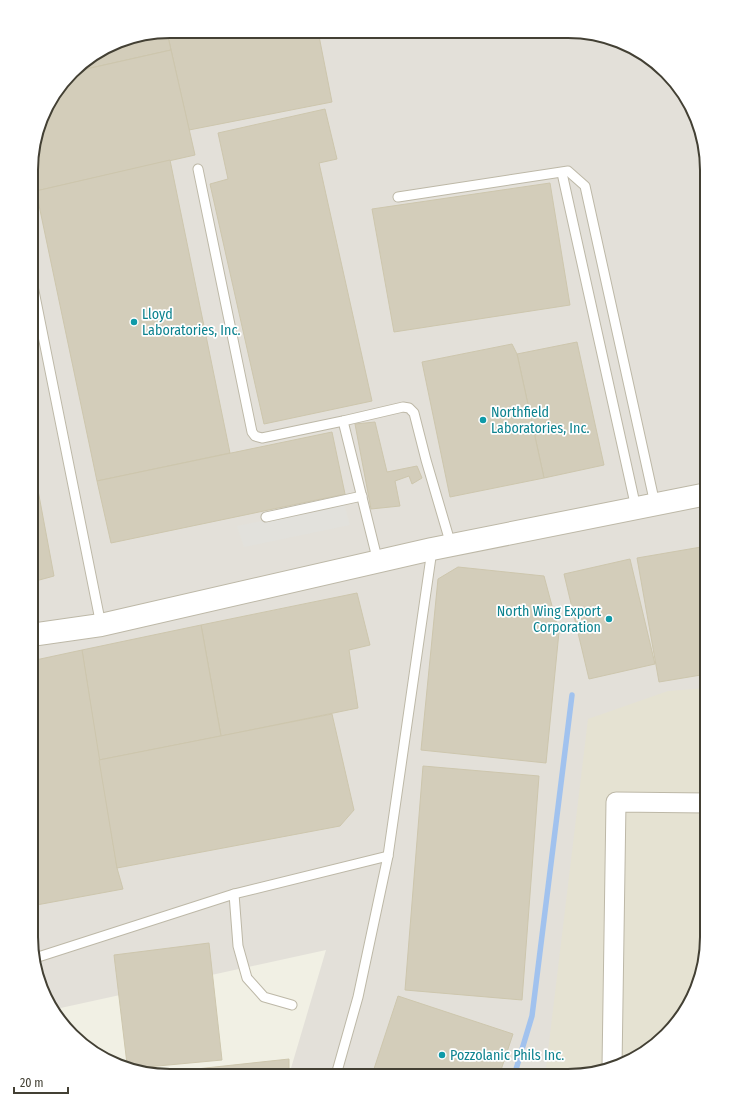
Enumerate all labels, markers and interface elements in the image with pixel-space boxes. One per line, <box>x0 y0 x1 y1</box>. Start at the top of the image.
place label: Lloyd Laboratories, Inc. <box>142 306 241 339</box>
marker: Lloyd Laboratories, Inc. <box>129 317 139 327</box>
place label: Northfield Laboratories, Inc. <box>491 404 590 437</box>
marker: Northfield Laboratories, Inc. <box>478 415 488 425</box>
place label: North Wing Export Corporation <box>497 603 601 636</box>
marker: North Wing Export Corporation <box>604 614 614 624</box>
place label: Pozzolanic Phils Inc. <box>450 1047 564 1064</box>
marker: Pozzolanic Phils Inc. <box>437 1050 447 1060</box>
scale bar <box>14 1069 68 1095</box>
text: 20 m <box>20 1076 44 1090</box>

